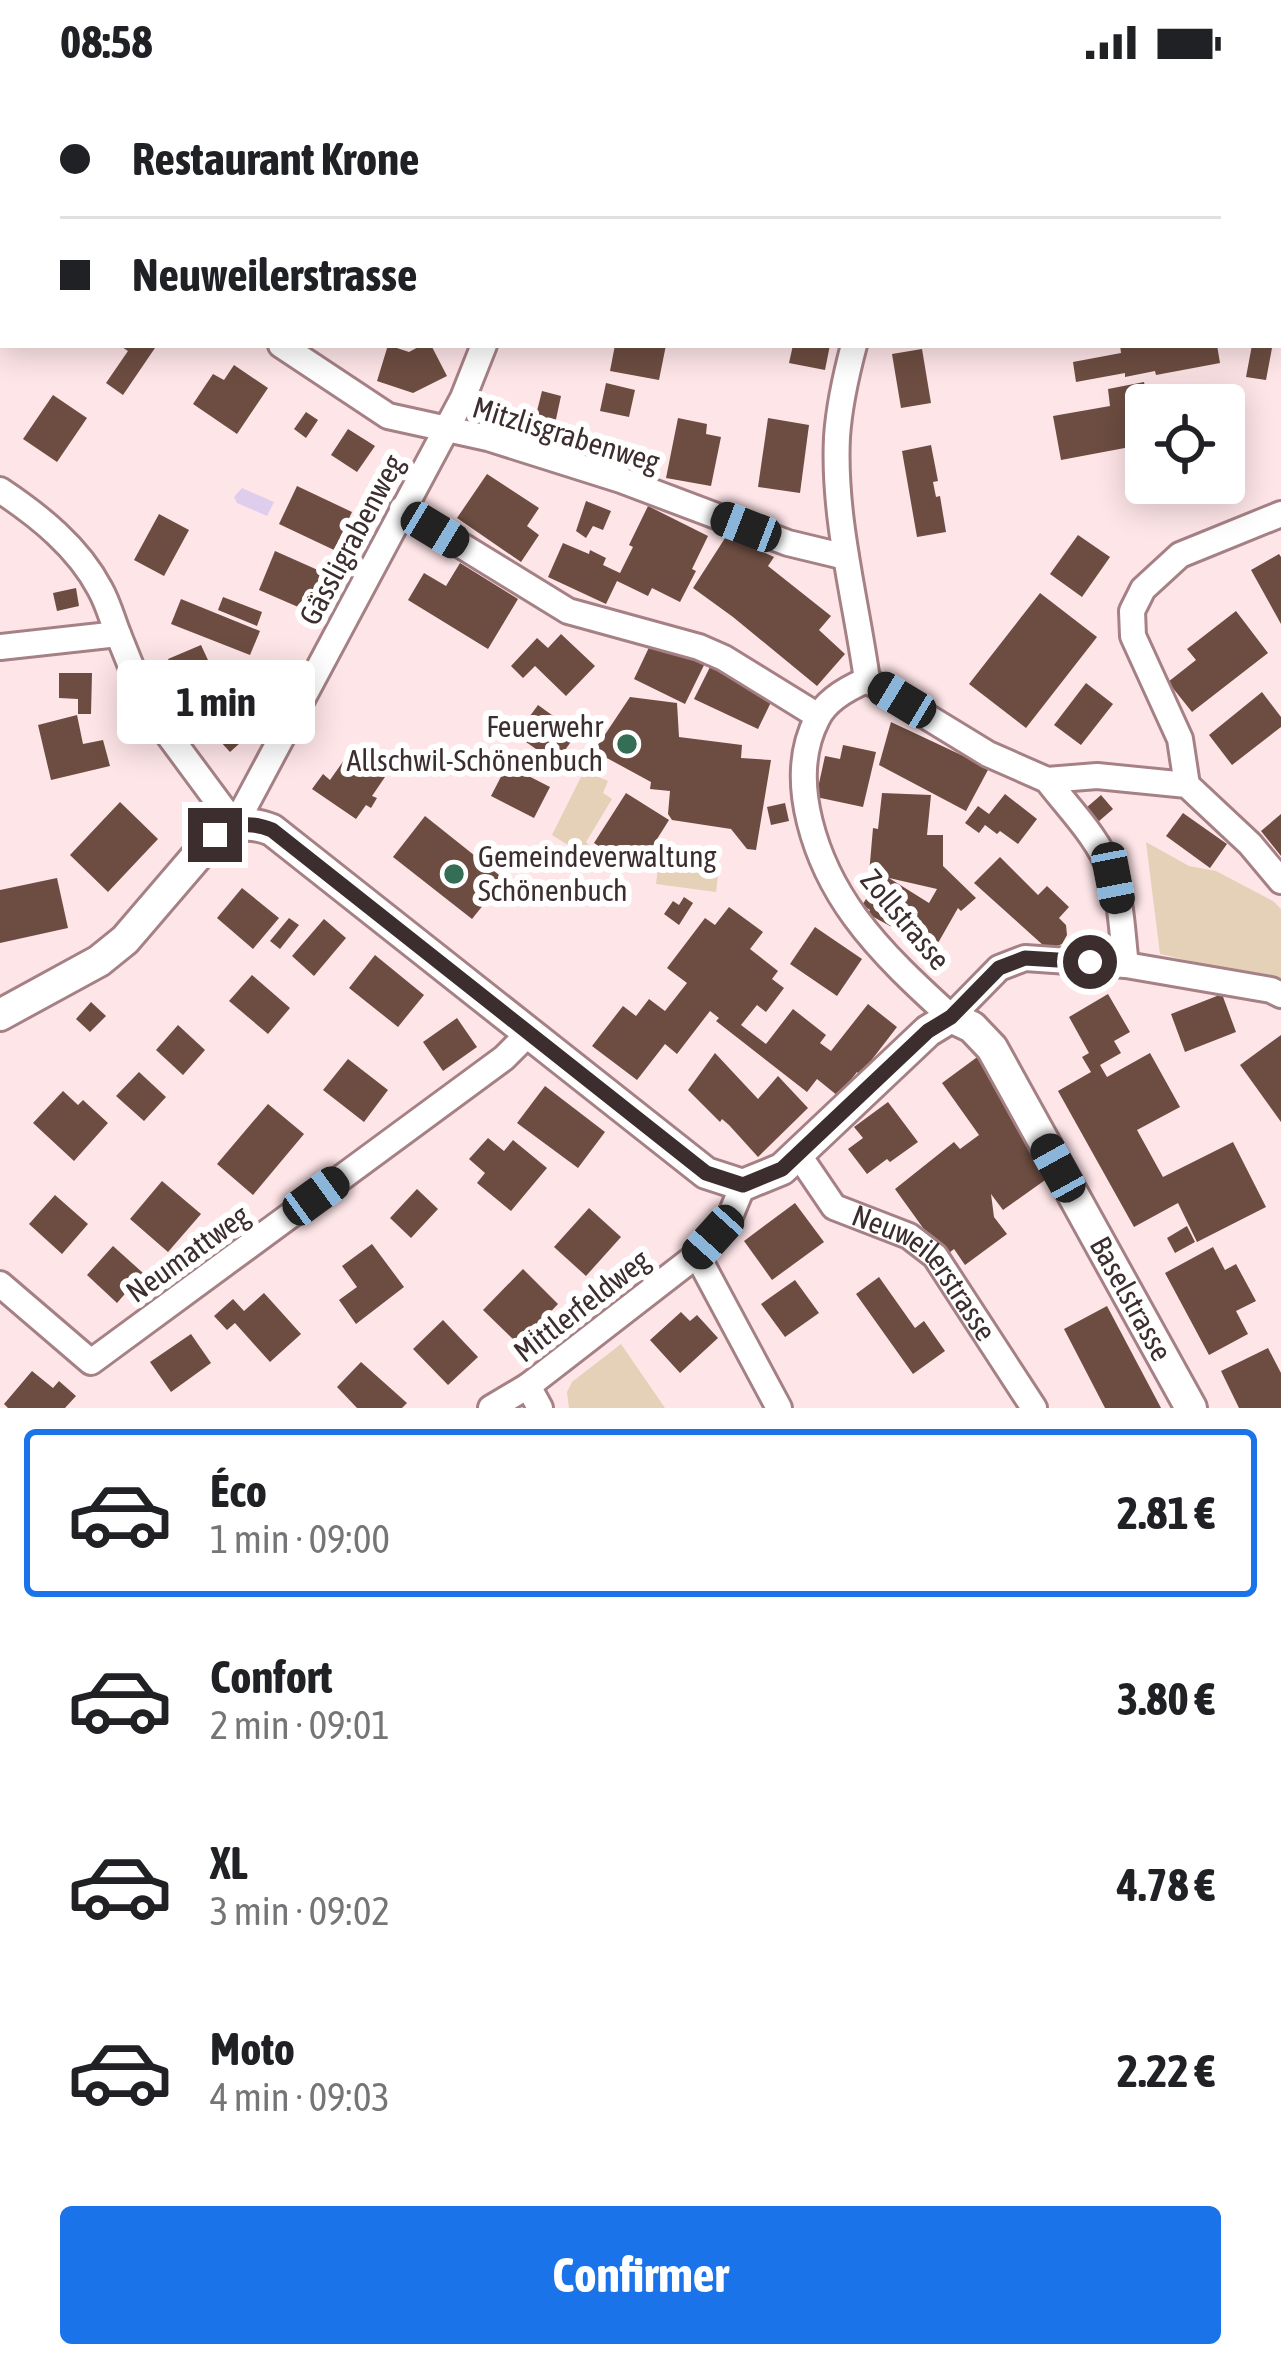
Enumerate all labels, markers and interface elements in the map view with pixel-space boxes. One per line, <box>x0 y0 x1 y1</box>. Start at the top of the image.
text: 08:58 <box>60 16 153 68</box>
text: Restaurant Krone <box>132 133 419 185</box>
text: Neuweilerstrasse <box>132 249 417 301</box>
map controls <box>1125 384 1245 504</box>
button: locate <box>1125 384 1245 504</box>
street label: Mitzlisgrabenweg <box>469 389 664 479</box>
street label: Gässligrabenweg <box>292 449 410 630</box>
car <box>395 496 475 564</box>
car <box>706 497 786 557</box>
callout: 1 min <box>116 661 314 745</box>
car <box>862 666 942 734</box>
text: 1 min <box>176 680 256 724</box>
place label: Feuerwehr Allschwil-Schönenbuch <box>346 709 604 777</box>
marker: Feuerwehr Allschwil-Schönenbuch <box>614 731 640 757</box>
route end <box>188 808 242 862</box>
place label: Gemeindeverwaltung Schönenbuch <box>478 839 716 907</box>
car <box>1088 839 1138 917</box>
marker: Gemeindeverwaltung Schönenbuch <box>441 861 467 887</box>
street label: Zollstrasse <box>854 863 957 976</box>
route start <box>1063 935 1117 989</box>
car <box>1025 1128 1091 1208</box>
car <box>276 1160 356 1232</box>
street label: Neumattweg <box>120 1197 255 1309</box>
car <box>676 1198 750 1276</box>
street label: Neuweilerstrasse <box>848 1198 1004 1347</box>
street label: Baselstrasse <box>1084 1230 1179 1366</box>
street label: Mittlerfeldweg <box>507 1242 656 1368</box>
icon: car <box>66 1459 174 1567</box>
text: Éco <box>210 1465 267 1517</box>
text: 2.81 € <box>1117 1487 1215 1539</box>
text: 1 min · 09:00 <box>210 1517 390 1561</box>
icon: car <box>66 1645 174 1753</box>
text: Confort <box>210 1651 333 1703</box>
text: 3.80 € <box>1117 1673 1215 1725</box>
text: 2 min · 09:01 <box>210 1703 390 1747</box>
icon: car <box>66 1831 174 1939</box>
text: XL <box>210 1837 248 1889</box>
text: 4.78 € <box>1117 1859 1215 1911</box>
text: 3 min · 09:02 <box>210 1889 390 1933</box>
icon: car <box>66 2017 174 2125</box>
text: Moto <box>210 2023 295 2075</box>
text: 2.22 € <box>1117 2045 1215 2097</box>
text: 4 min · 09:03 <box>210 2075 390 2119</box>
button: Confirmer <box>60 2206 1221 2344</box>

